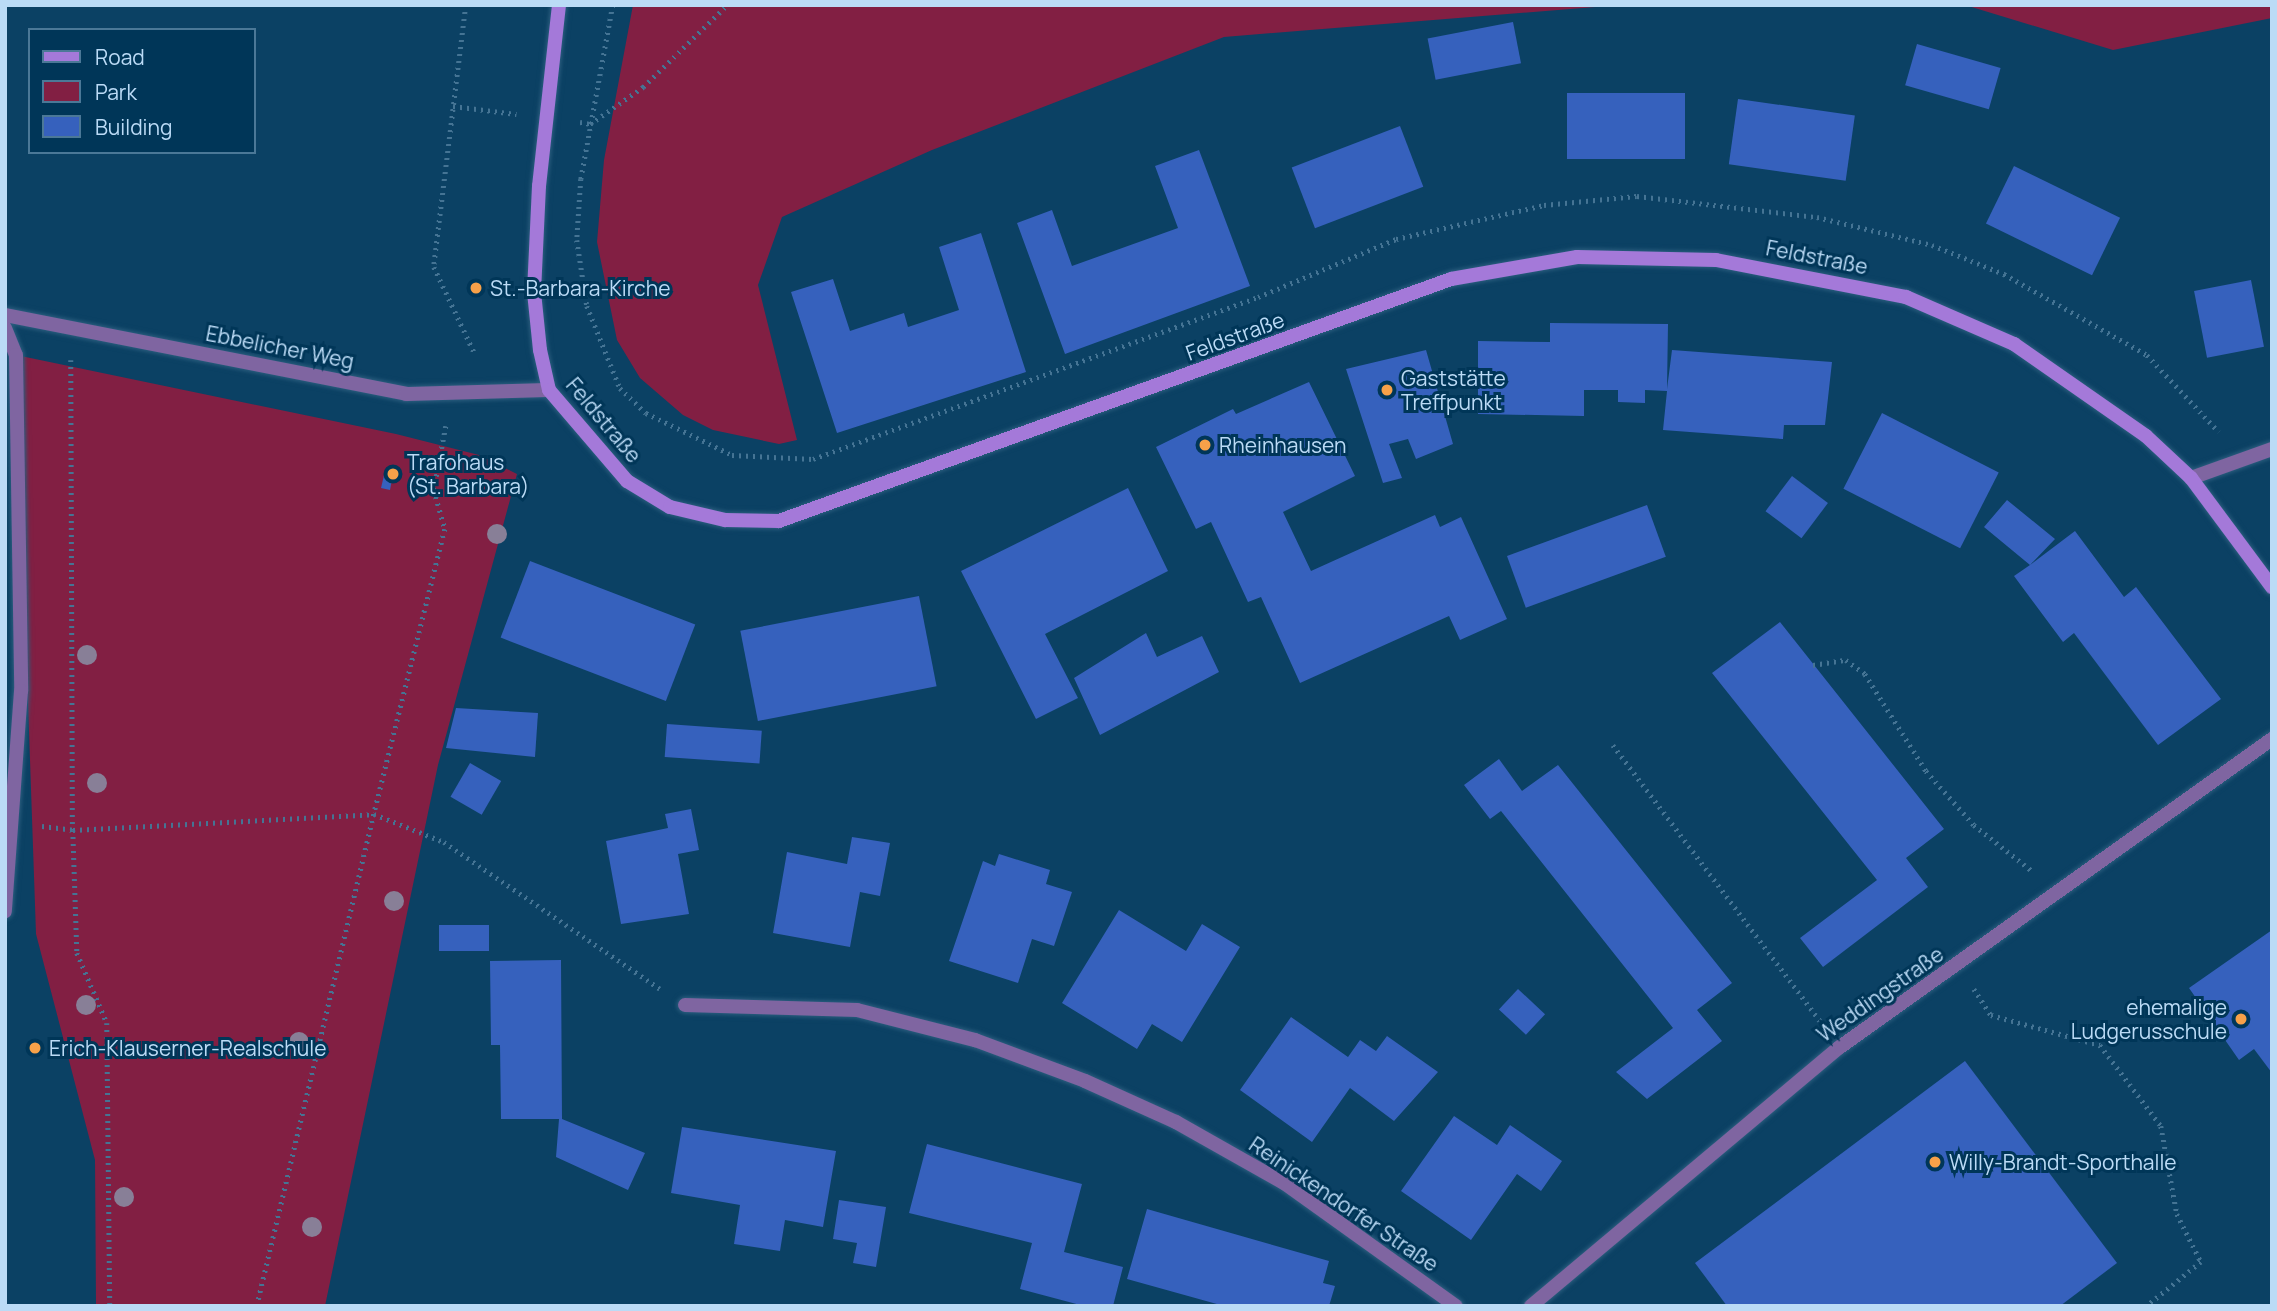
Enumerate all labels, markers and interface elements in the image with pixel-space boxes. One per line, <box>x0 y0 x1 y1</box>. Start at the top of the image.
legend <box>28 28 256 154</box>
text: Road <box>95 43 145 71</box>
text: Park <box>95 78 137 106</box>
text: Building <box>95 113 172 141</box>
street label: Feldstraße <box>1764 235 1870 279</box>
place label: St.-Barbara-Kirche <box>490 275 670 301</box>
marker: St.-Barbara-Kirche <box>468 280 484 296</box>
street label: Feldstraße <box>1182 307 1288 365</box>
street label: Ebbelicher Weg <box>204 320 356 374</box>
place label: Gaststätte Treffpunkt <box>1401 365 1506 415</box>
street label: Feldstraße <box>561 372 647 468</box>
marker: Gaststätte Treffpunkt <box>1379 382 1395 398</box>
place label: Rheinhausen <box>1219 432 1346 458</box>
marker: Rheinhausen <box>1197 437 1213 453</box>
place label: Trafohaus (St. Barbara) <box>407 449 530 499</box>
marker: Trafohaus (St. Barbara) <box>385 466 401 482</box>
street label: Weddingstraße <box>1812 941 1948 1047</box>
place label: ehemalige Ludgerusschule <box>2071 994 2227 1044</box>
marker: ehemalige Ludgerusschule <box>2233 1011 2249 1027</box>
place label: Erich-Klauserner-Realschule <box>49 1035 326 1061</box>
marker: Erich-Klauserner-Realschule <box>27 1040 43 1056</box>
street label: Reinickendorfer Straße <box>1245 1131 1443 1277</box>
place label: Willy-Brandt-Sporthalle <box>1949 1149 2177 1175</box>
marker: Willy-Brandt-Sporthalle <box>1927 1154 1943 1170</box>

